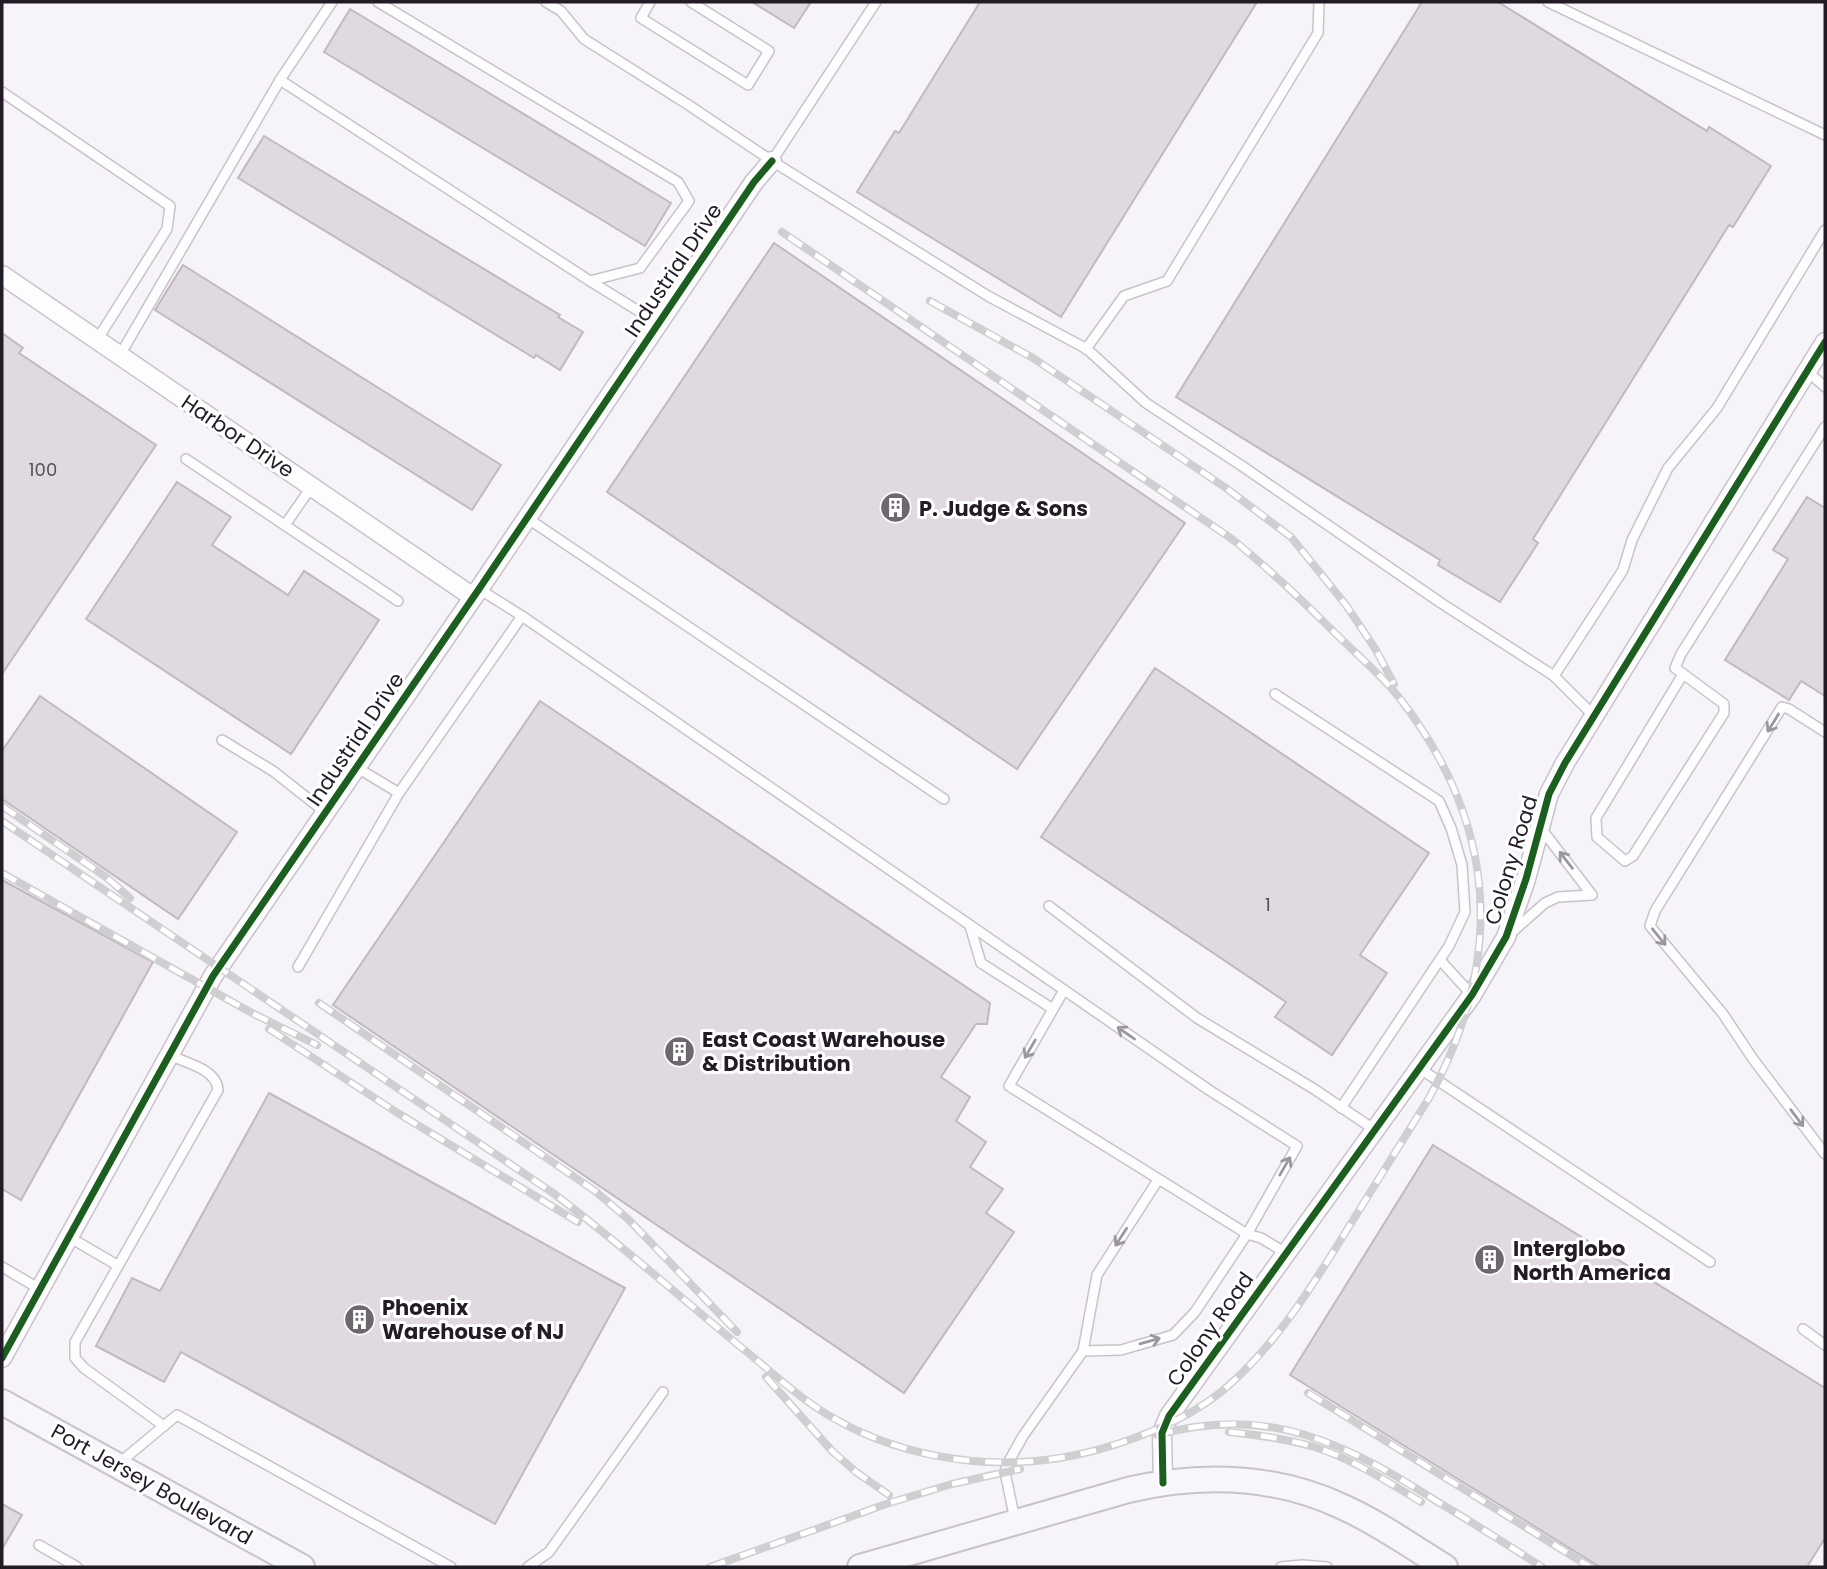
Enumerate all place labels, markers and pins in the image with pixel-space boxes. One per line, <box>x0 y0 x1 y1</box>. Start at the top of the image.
building icon: P. Judge & Sons <box>879 491 913 525</box>
place label: P. Judge & Sons <box>919 494 1088 523</box>
place label: East Coast Warehouse & Distribution <box>702 1025 945 1078</box>
building icon: East Coast Warehouse & Distribution <box>662 1034 696 1068</box>
place label: Interglobo North America <box>1513 1234 1671 1287</box>
building icon: Interglobo North America <box>1473 1243 1507 1277</box>
place label: Phoenix Warehouse of NJ <box>382 1293 564 1346</box>
building icon: Phoenix Warehouse of NJ <box>342 1302 376 1336</box>

